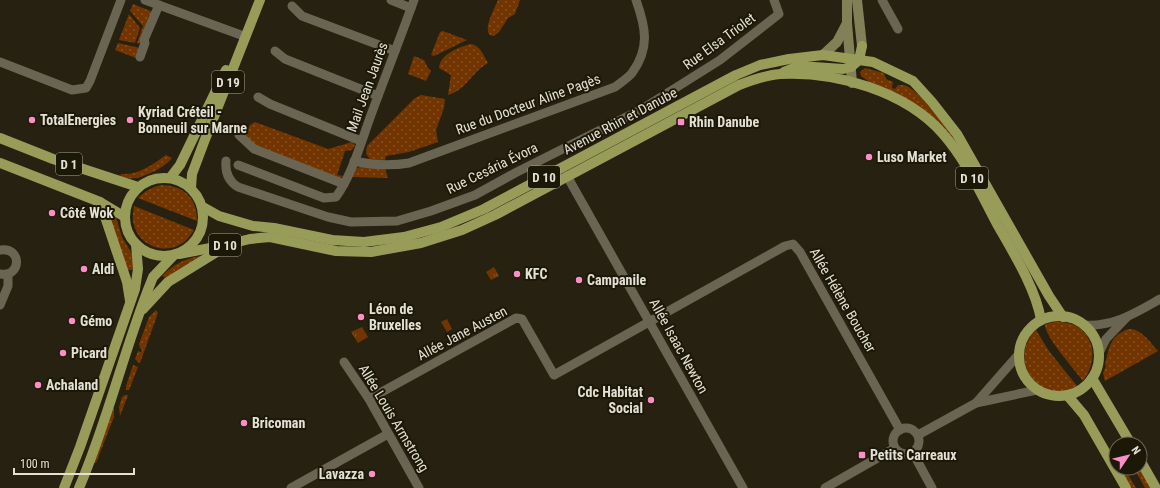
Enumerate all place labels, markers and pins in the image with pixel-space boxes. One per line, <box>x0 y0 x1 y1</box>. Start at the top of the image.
place label: Kyriad Créteil - Bonneuil sur Marne <box>138 104 247 136</box>
place label: TotalEnergies <box>40 112 116 128</box>
place label: Rhin Danube <box>689 114 759 130</box>
marker: TotalEnergies <box>27 115 37 125</box>
marker: Kyriad Créteil - Bonneuil sur Marne <box>125 115 135 125</box>
marker: Rhin Danube <box>676 117 686 127</box>
place label: Luso Market <box>877 149 946 165</box>
marker: Luso Market <box>864 152 874 162</box>
place label: Côté Wok <box>60 205 113 221</box>
marker: Côté Wok <box>47 208 57 218</box>
place label: Aldi <box>92 261 114 277</box>
marker: Aldi <box>79 264 89 274</box>
place label: KFC <box>525 266 547 282</box>
marker: KFC <box>512 269 522 279</box>
place label: Campanile <box>587 272 646 288</box>
marker: Campanile <box>574 275 584 285</box>
place label: Léon de Bruxelles <box>369 301 421 333</box>
marker: Léon de Bruxelles <box>356 312 366 322</box>
place label: Gémo <box>80 313 112 329</box>
marker: Gémo <box>67 316 77 326</box>
place label: Picard <box>71 345 107 361</box>
marker: Picard <box>58 348 68 358</box>
place label: Achaland <box>46 377 98 393</box>
marker: Achaland <box>33 380 43 390</box>
place label: Cdc Habitat Social <box>578 384 643 416</box>
marker: Cdc Habitat Social <box>646 395 656 405</box>
place label: Bricoman <box>252 415 305 431</box>
marker: Bricoman <box>239 418 249 428</box>
place label: Petits Carreaux <box>870 447 957 463</box>
marker: Petits Carreaux <box>857 450 867 460</box>
place label: Lavazza <box>319 466 364 482</box>
marker: Lavazza <box>367 469 377 479</box>

